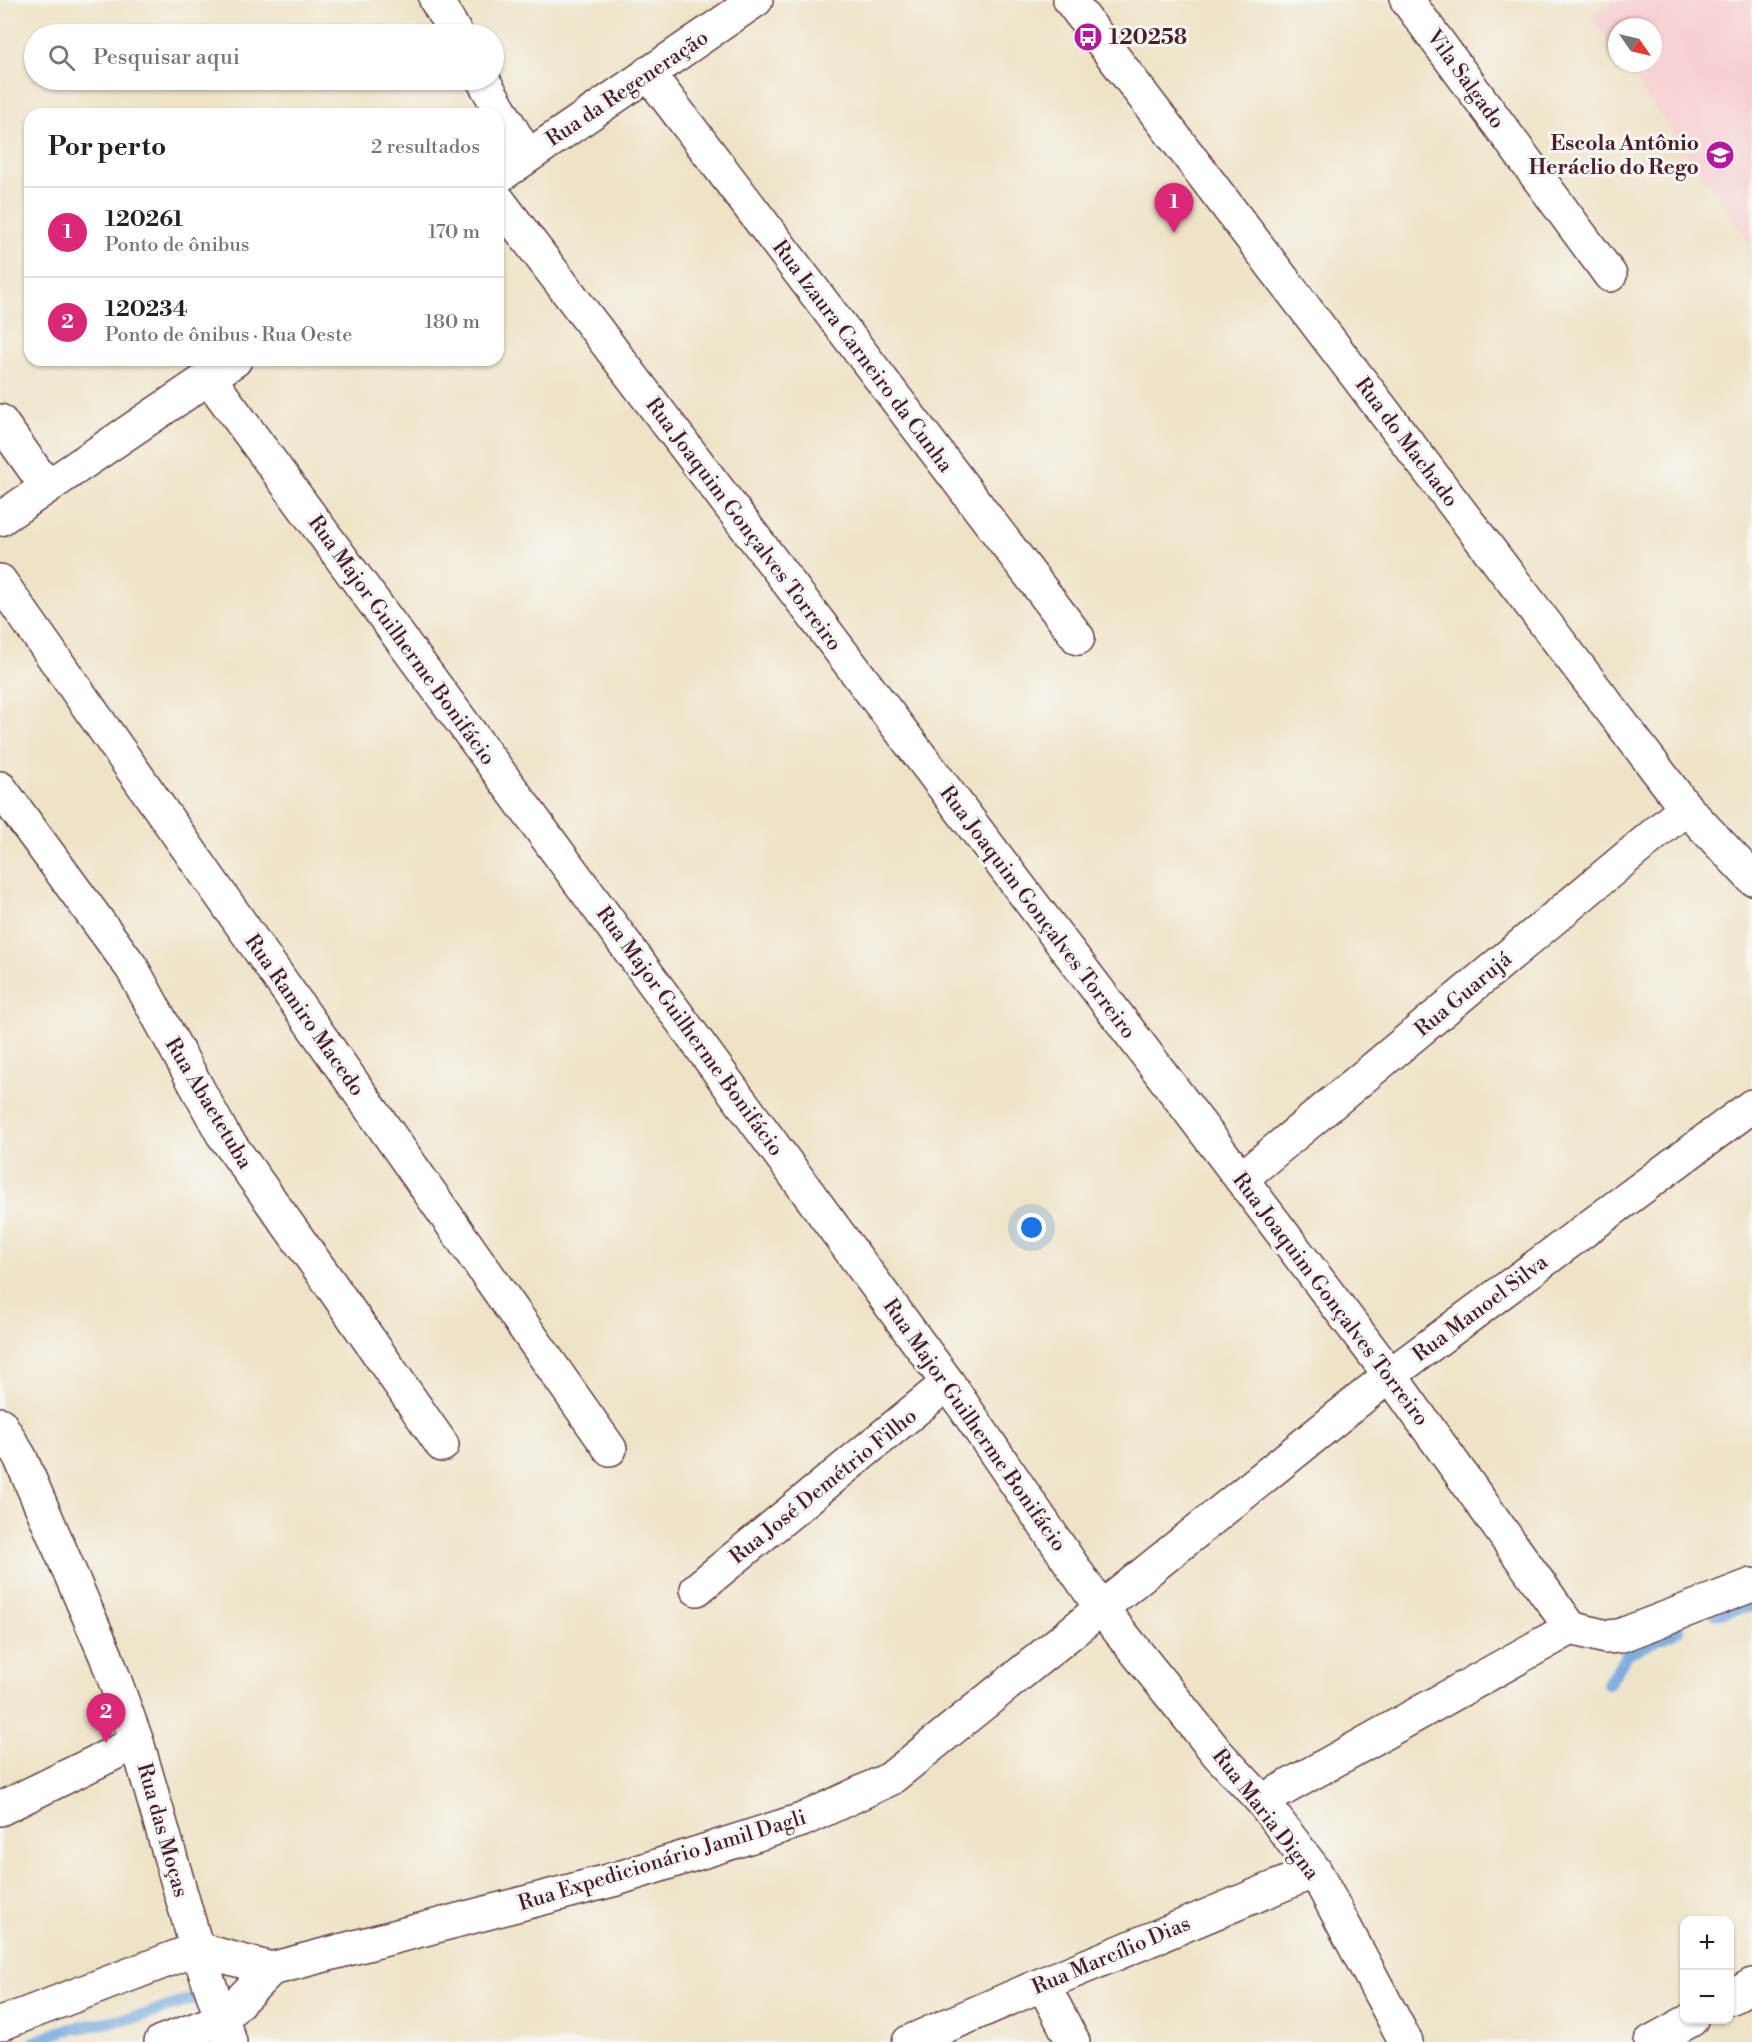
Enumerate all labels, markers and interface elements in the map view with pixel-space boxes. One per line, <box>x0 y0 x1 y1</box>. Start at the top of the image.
north arrow <box>1608 18 1662 72</box>
bus stop icon: 120258 <box>1072 21 1104 53</box>
search box <box>24 24 504 90</box>
street label: Vila Salgado <box>1420 24 1510 134</box>
street label: Rua da Regeneração <box>541 25 714 153</box>
place label: 120258 <box>1109 25 1187 51</box>
icon: search <box>45 41 78 74</box>
text: Pesquisar aqui <box>93 44 240 71</box>
text: Por perto <box>48 131 166 163</box>
place label: Escola Antônio Heráclio do Rego <box>1529 131 1699 181</box>
text: 2 resultados <box>371 135 480 160</box>
school or university icon: Escola Antônio Heráclio do Rego <box>1704 139 1736 171</box>
pin: 1 <box>1154 184 1194 233</box>
text: 120261 <box>105 206 183 233</box>
text: 1 <box>63 220 72 245</box>
text: 170 m <box>428 220 480 245</box>
text: Ponto de ônibus <box>105 233 250 258</box>
street label: Rua Izaura Carneiro da Cunha <box>766 235 958 478</box>
text: 120234 <box>105 296 188 323</box>
text: 2 <box>61 310 74 335</box>
text: 180 m <box>425 310 480 335</box>
text: Ponto de ônibus · Rua Oeste <box>105 323 352 348</box>
street label: Rua do Machado <box>1349 372 1464 513</box>
street label: Rua Joaquim Gonçalves Torreiro <box>639 393 847 656</box>
street label: Rua Major Guilherme Bonifácio <box>302 511 501 771</box>
street label: Rua Joaquim Gonçalves Torreiro <box>933 781 1141 1044</box>
street label: Rua Major Guilherme Bonifácio <box>590 902 789 1162</box>
street label: Rua Ramiro Macedo <box>239 930 370 1101</box>
street label: Rua Guarujá <box>1410 946 1518 1043</box>
street label: Rua Abaetetuba <box>159 1033 258 1174</box>
street label: Rua Joaquim Gonçalves Torreiro <box>1226 1168 1434 1431</box>
your location <box>1017 1213 1046 1242</box>
street label: Rua Manoel Silva <box>1408 1249 1554 1368</box>
street label: Rua Major Guilherme Bonifácio <box>877 1294 1072 1557</box>
street label: Rua José Demétrio Filho <box>725 1403 922 1570</box>
pin: 2 <box>86 1694 126 1743</box>
street label: Rua Maria Digna <box>1206 1744 1325 1886</box>
street label: Rua das Moças <box>130 1760 194 1900</box>
street label: Rua Expedicionário Jamil Dagli <box>515 1805 809 1917</box>
street label: Rua Marcílio Dias <box>1028 1911 1194 2001</box>
map controls <box>1680 1916 1734 2024</box>
button: + <box>1680 1916 1734 1970</box>
button: − <box>1680 1970 1734 2024</box>

